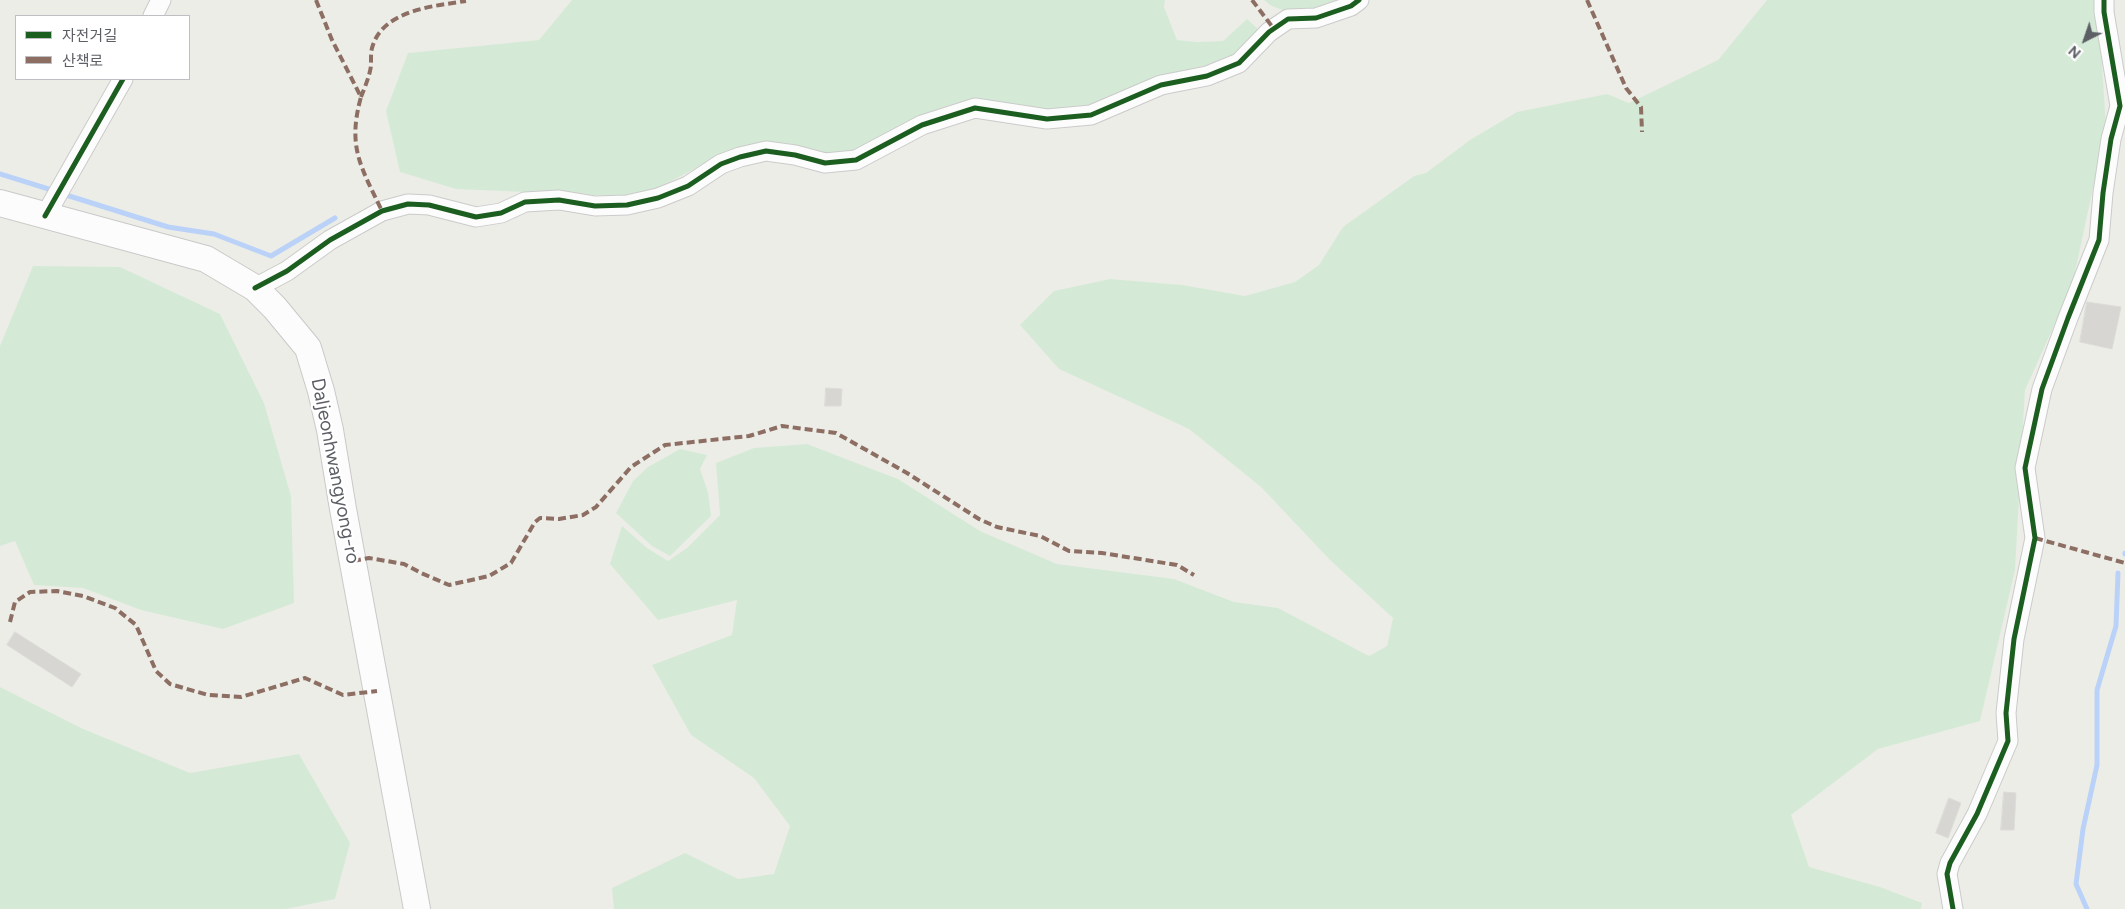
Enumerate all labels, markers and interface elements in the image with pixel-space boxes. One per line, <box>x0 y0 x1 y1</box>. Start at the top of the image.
legend <box>15 15 190 80</box>
north arrow <box>2060 15 2110 65</box>
text: 자전거길 <box>62 27 117 45</box>
text: N <box>2065 42 2084 62</box>
text: 산책로 <box>62 52 103 70</box>
street label: Daljeonhwangyong-ro <box>306 376 364 566</box>

